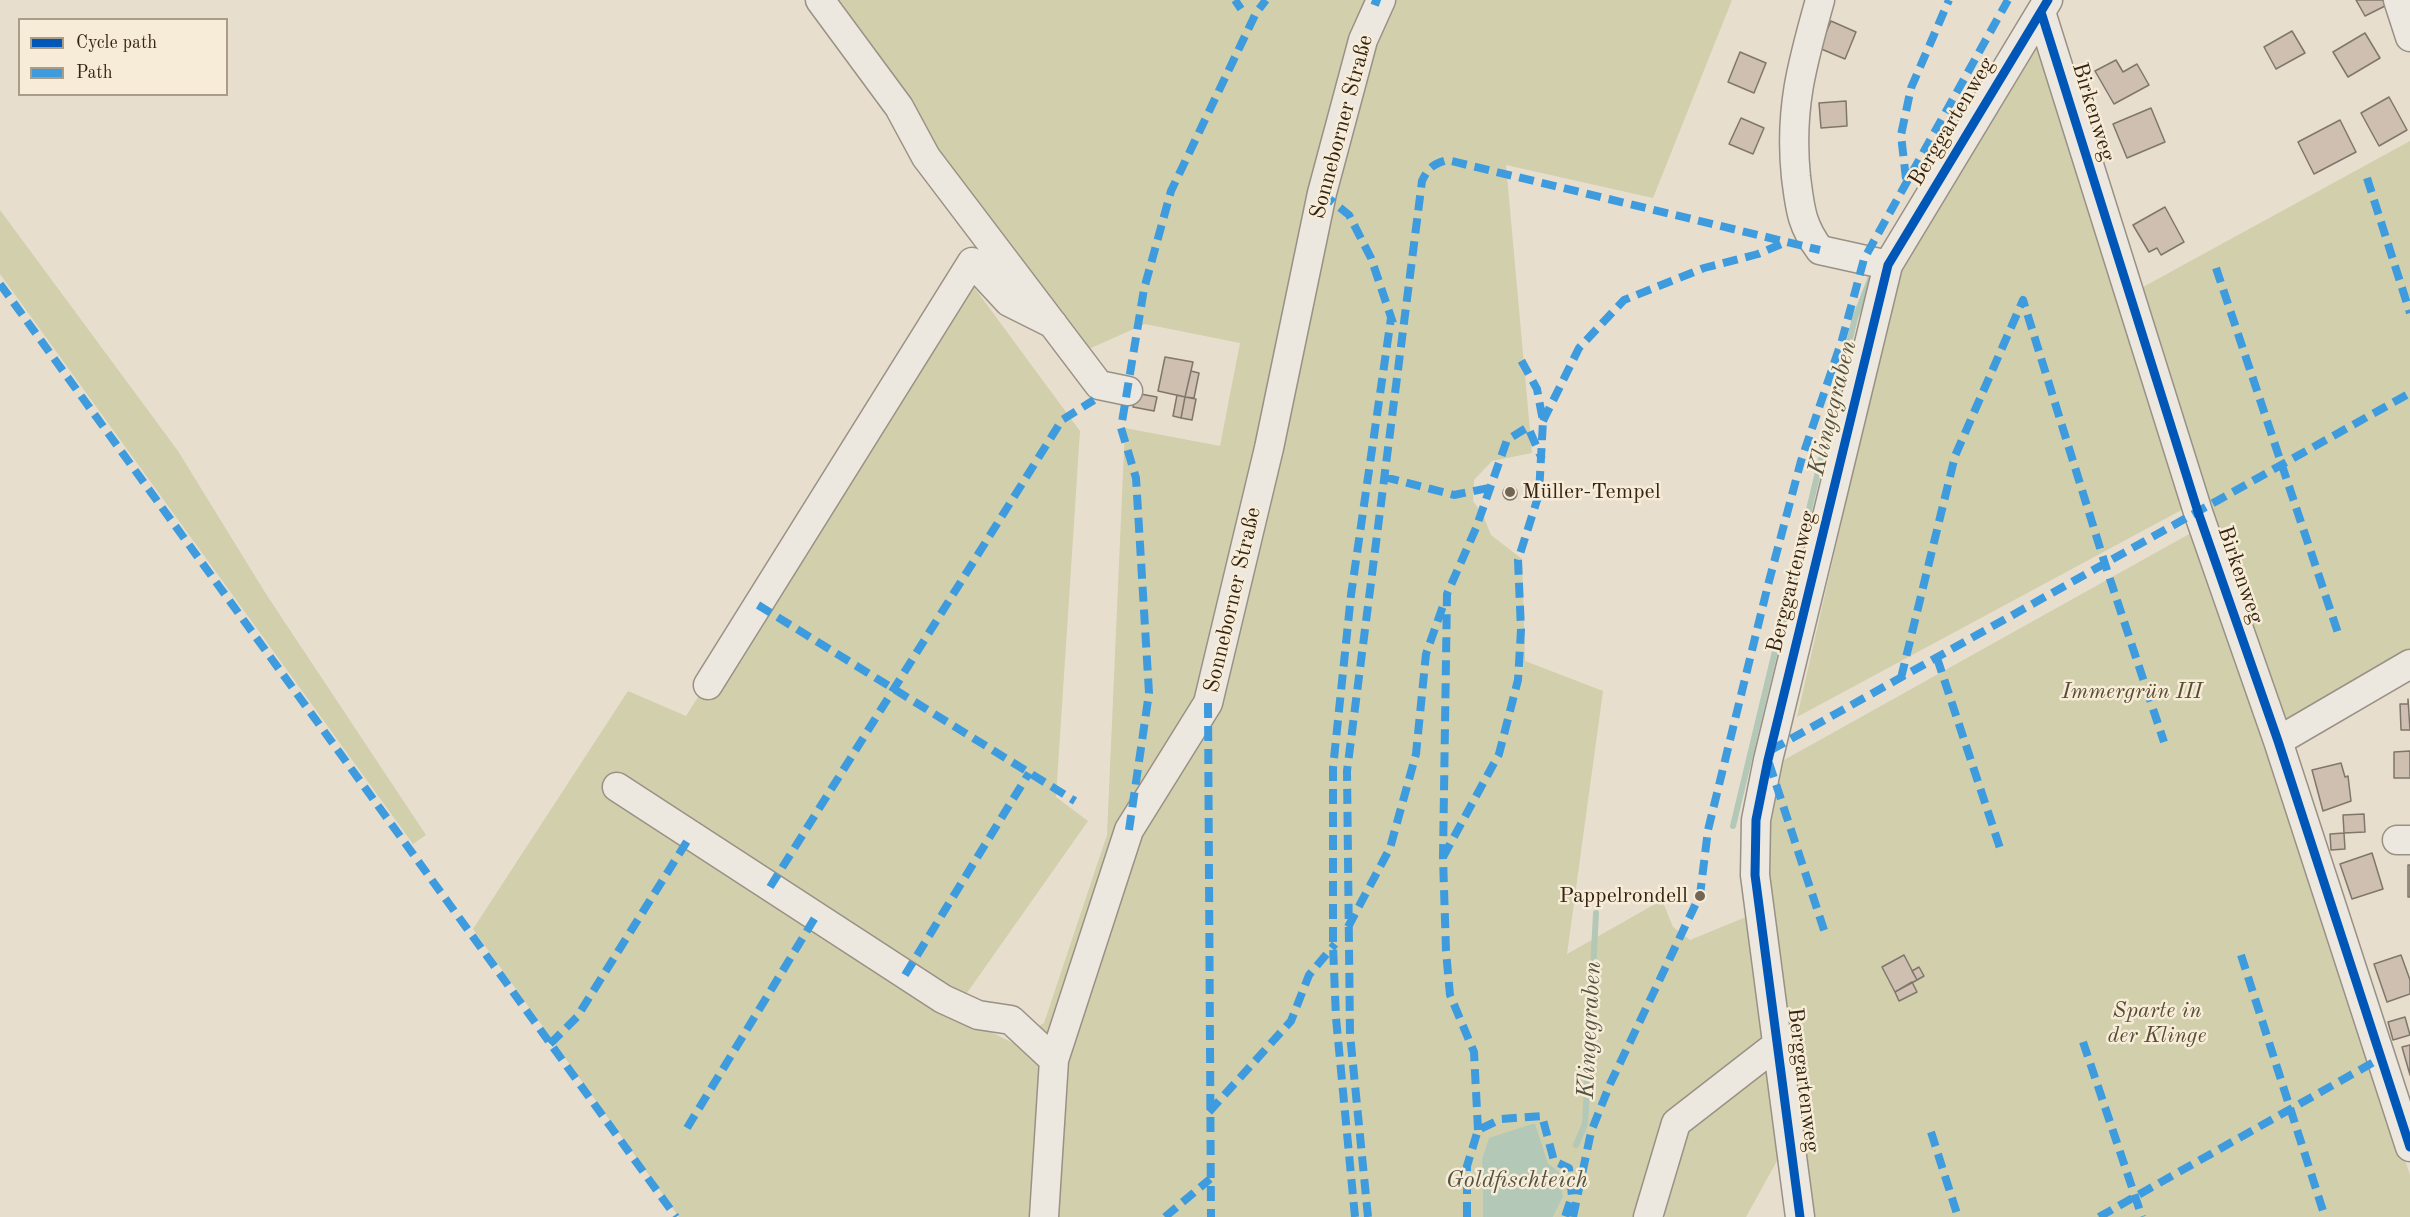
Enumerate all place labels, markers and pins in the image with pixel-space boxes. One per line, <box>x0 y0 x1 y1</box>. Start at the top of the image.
place label: Müller-Tempel <box>1522 479 1661 505</box>
marker: Müller-Tempel <box>1503 485 1517 499</box>
place label: Pappelrondell <box>1559 883 1688 909</box>
marker: Pappelrondell <box>1693 889 1707 903</box>

